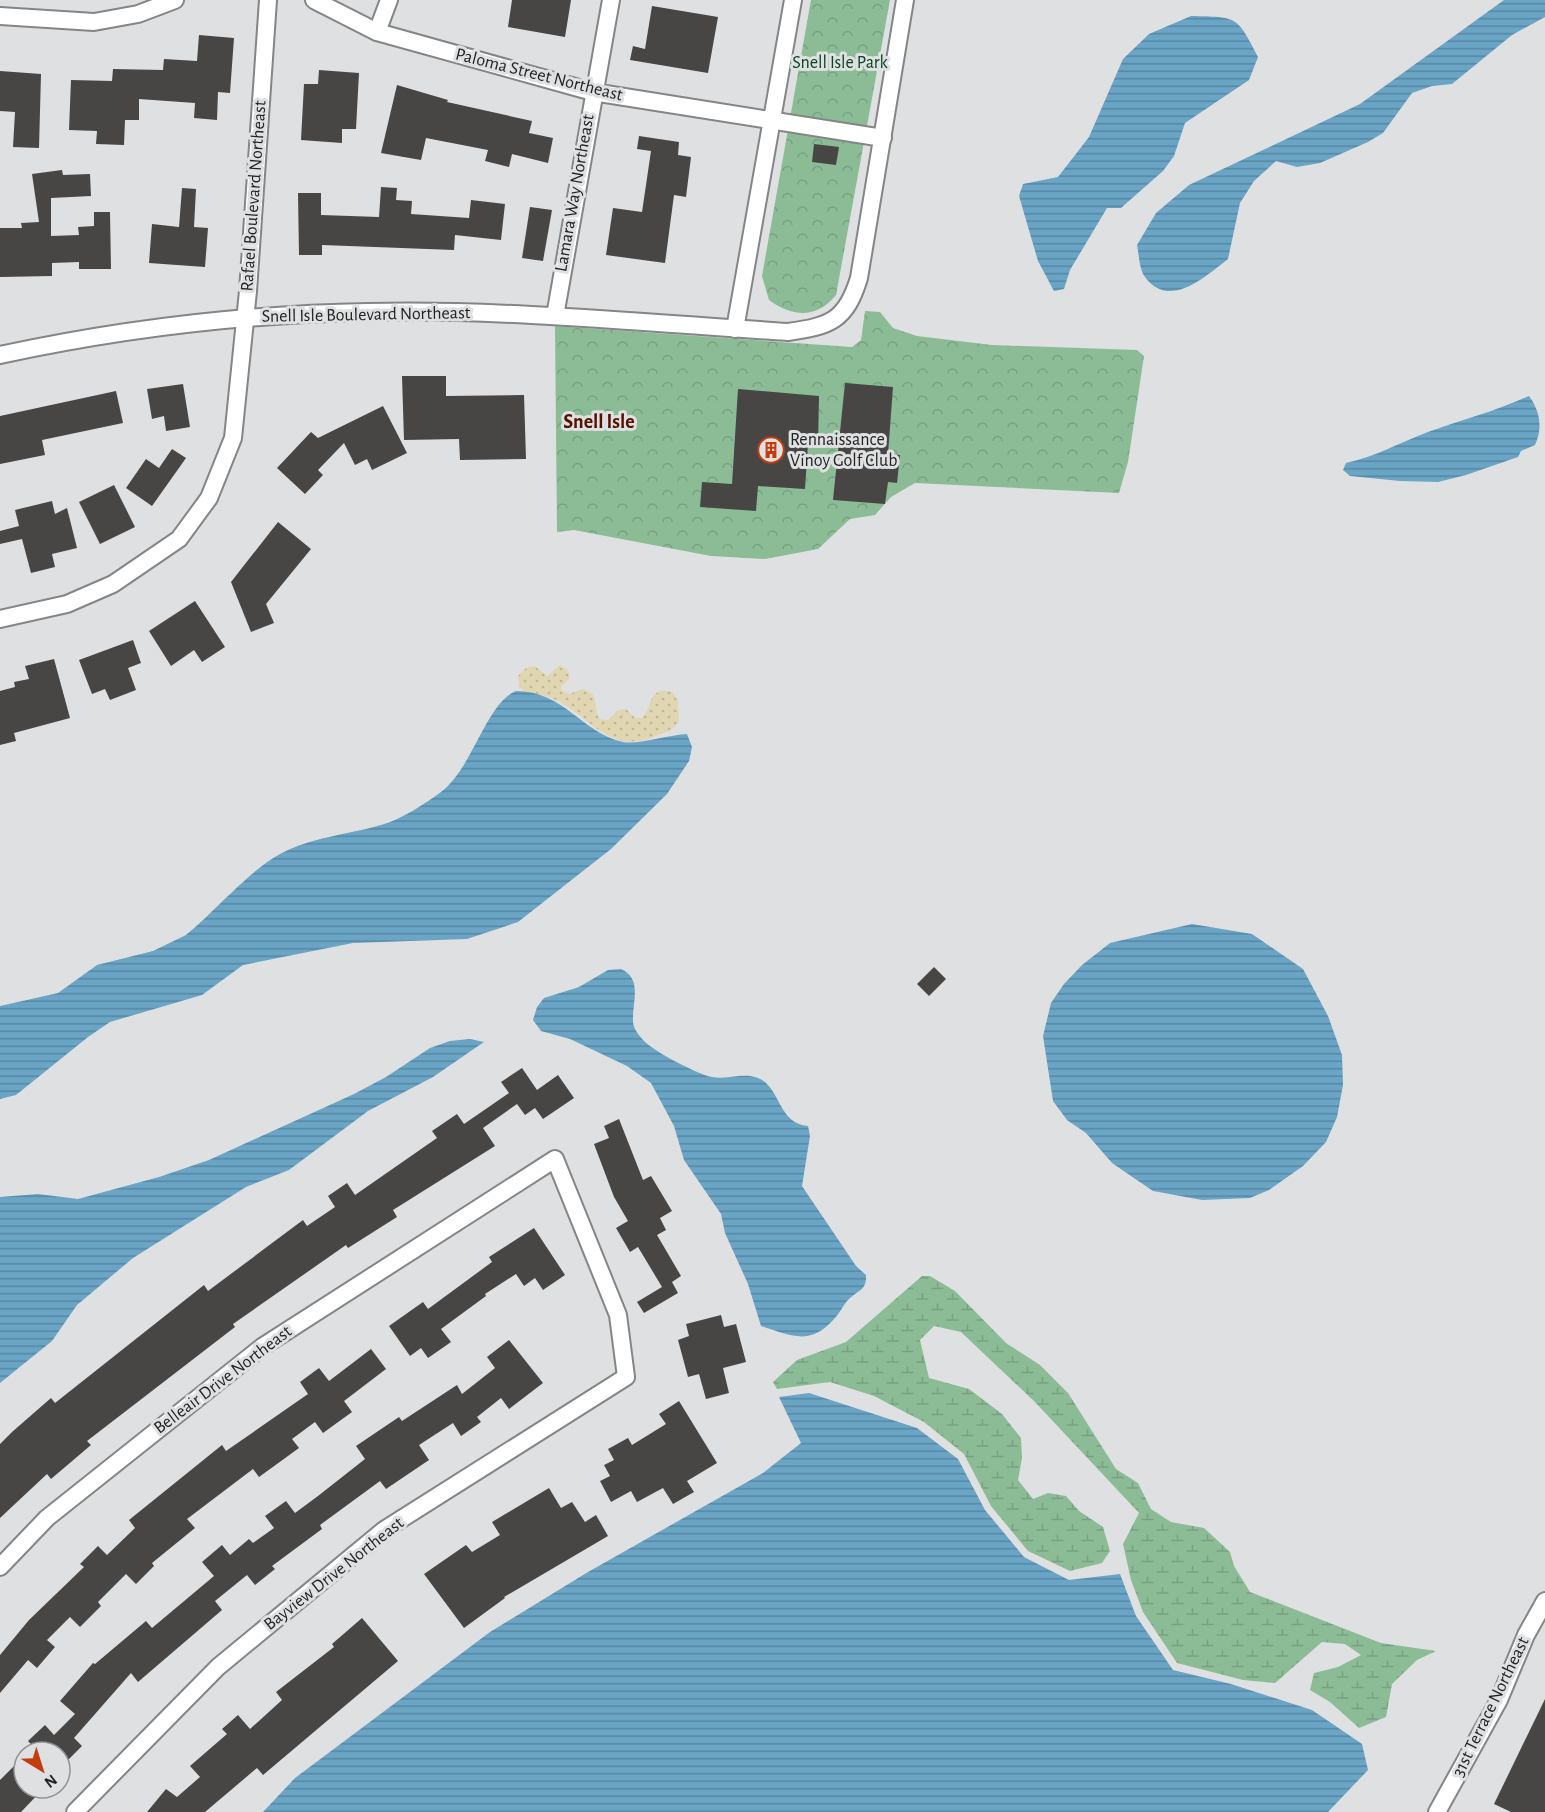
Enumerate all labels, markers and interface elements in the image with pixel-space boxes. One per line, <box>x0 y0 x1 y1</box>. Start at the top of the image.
street label: Paloma Street Northeast <box>453 45 625 105</box>
park label: Snell Isle Park <box>792 54 889 72</box>
street label: Rafael Boulevard Northeast <box>238 100 270 292</box>
street label: Lamara Way Northeast <box>552 113 598 273</box>
street label: Snell Isle Boulevard Northeast <box>261 304 471 326</box>
district label: Snell Isle <box>563 412 635 432</box>
place label: Rennaissance Vinoy Golf Club <box>790 431 897 470</box>
building icon: Rennaissance Vinoy Golf Club <box>756 435 786 465</box>
street label: Belleair Drive Northeast <box>151 1322 295 1438</box>
street label: Bayview Drive Northeast <box>261 1514 407 1634</box>
street label: 31st Terrace Northeast <box>1449 1634 1533 1780</box>
north arrow <box>12 1740 72 1800</box>
text: N <box>41 1771 60 1791</box>

